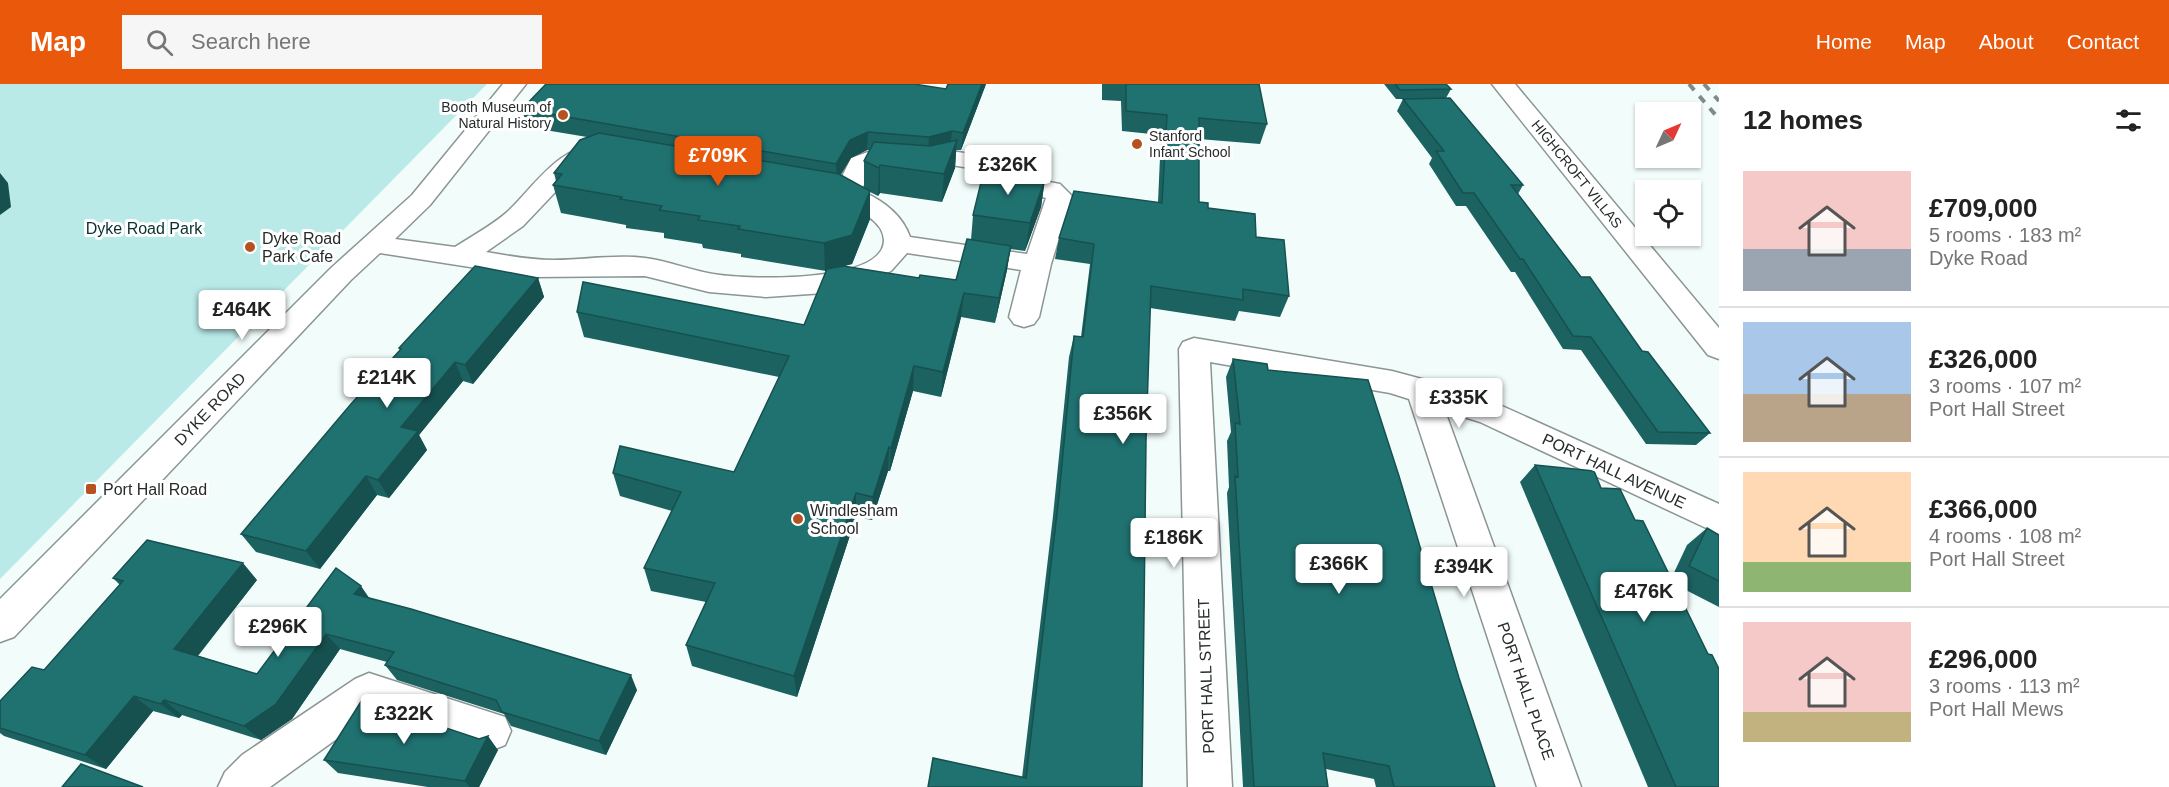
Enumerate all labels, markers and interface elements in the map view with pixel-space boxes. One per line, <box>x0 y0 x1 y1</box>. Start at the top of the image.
search box <box>122 15 542 69</box>
text: Map <box>30 26 86 57</box>
icon: search <box>143 26 176 59</box>
text: Search here <box>191 29 311 54</box>
text: Home <box>1816 30 1872 53</box>
text: Map <box>1905 30 1946 53</box>
text: About <box>1979 30 2034 53</box>
text: Contact <box>2067 30 2139 53</box>
place label: Booth Museum of Natural History <box>441 99 551 131</box>
north arrow <box>1635 102 1701 168</box>
map controls <box>1635 102 1701 246</box>
icon: filters <box>2112 104 2145 137</box>
text: 12 homes <box>1743 105 1863 135</box>
marker: Booth Museum of Natural History <box>556 108 570 122</box>
street label: HIGHCROFT VILLAS <box>1529 117 1625 231</box>
place label: Stanford Infant School <box>1149 128 1231 160</box>
pin: £709K <box>676 136 760 187</box>
marker: Stanford Infant School <box>1130 137 1144 151</box>
text: £709K <box>689 144 747 166</box>
pin: £326K <box>966 145 1050 196</box>
text: £326K <box>979 153 1037 175</box>
button: locate <box>1635 180 1701 246</box>
text: £709,000 <box>1929 193 2037 223</box>
icon: home <box>1791 195 1863 267</box>
park label: Dyke Road Park <box>86 220 203 237</box>
text: 5 rooms · 183 m² <box>1929 224 2081 246</box>
place label: Dyke Road Park Cafe <box>262 230 341 265</box>
marker: Dyke Road Park Cafe <box>243 240 257 254</box>
text: Dyke Road <box>1929 247 2028 269</box>
pin: £464K <box>200 290 284 341</box>
text: £464K <box>213 298 271 320</box>
text: £326,000 <box>1929 344 2037 374</box>
icon: home <box>1791 346 1863 418</box>
pin: £214K <box>345 358 429 409</box>
text: £214K <box>358 366 416 388</box>
street label: DYKE ROAD <box>171 369 249 449</box>
text: 3 rooms · 107 m² <box>1929 375 2081 397</box>
pin: £335K <box>1417 378 1501 429</box>
text: £335K <box>1430 386 1488 408</box>
pin: £356K <box>1081 394 1165 445</box>
text: Port Hall Street <box>1929 398 2065 420</box>
text: £356K <box>1094 402 1152 424</box>
street label: PORT HALL AVENUE <box>1540 430 1688 512</box>
place label: Port Hall Road <box>103 481 207 498</box>
marker: Port Hall Road <box>84 482 98 496</box>
text: £366,000 <box>1929 494 2037 524</box>
icon: home <box>1791 496 1863 568</box>
place label: Windlesham School <box>810 502 898 537</box>
marker: Windlesham School <box>791 512 805 526</box>
pin: £186K <box>1132 518 1216 569</box>
text: 4 rooms · 108 m² <box>1929 525 2081 547</box>
text: £186K <box>1145 526 1203 548</box>
pin: £366K <box>1297 544 1381 595</box>
pin: £394K <box>1422 547 1506 598</box>
text: Port Hall Street <box>1929 548 2065 570</box>
text: £366K <box>1310 552 1368 574</box>
text: £394K <box>1435 555 1493 577</box>
pin: £476K <box>1602 572 1686 623</box>
text: £476K <box>1615 580 1673 602</box>
street label: PORT HALL STREET <box>1195 598 1217 754</box>
pin: £296K <box>236 607 320 658</box>
text: £296K <box>249 615 307 637</box>
street label: PORT HALL PLACE <box>1494 620 1558 762</box>
text: £296,000 <box>1929 644 2037 674</box>
icon: home <box>1791 646 1863 718</box>
text: 3 rooms · 113 m² <box>1929 675 2080 697</box>
pin: £322K <box>362 694 446 745</box>
text: Port Hall Mews <box>1929 698 2063 720</box>
text: £322K <box>375 702 433 724</box>

